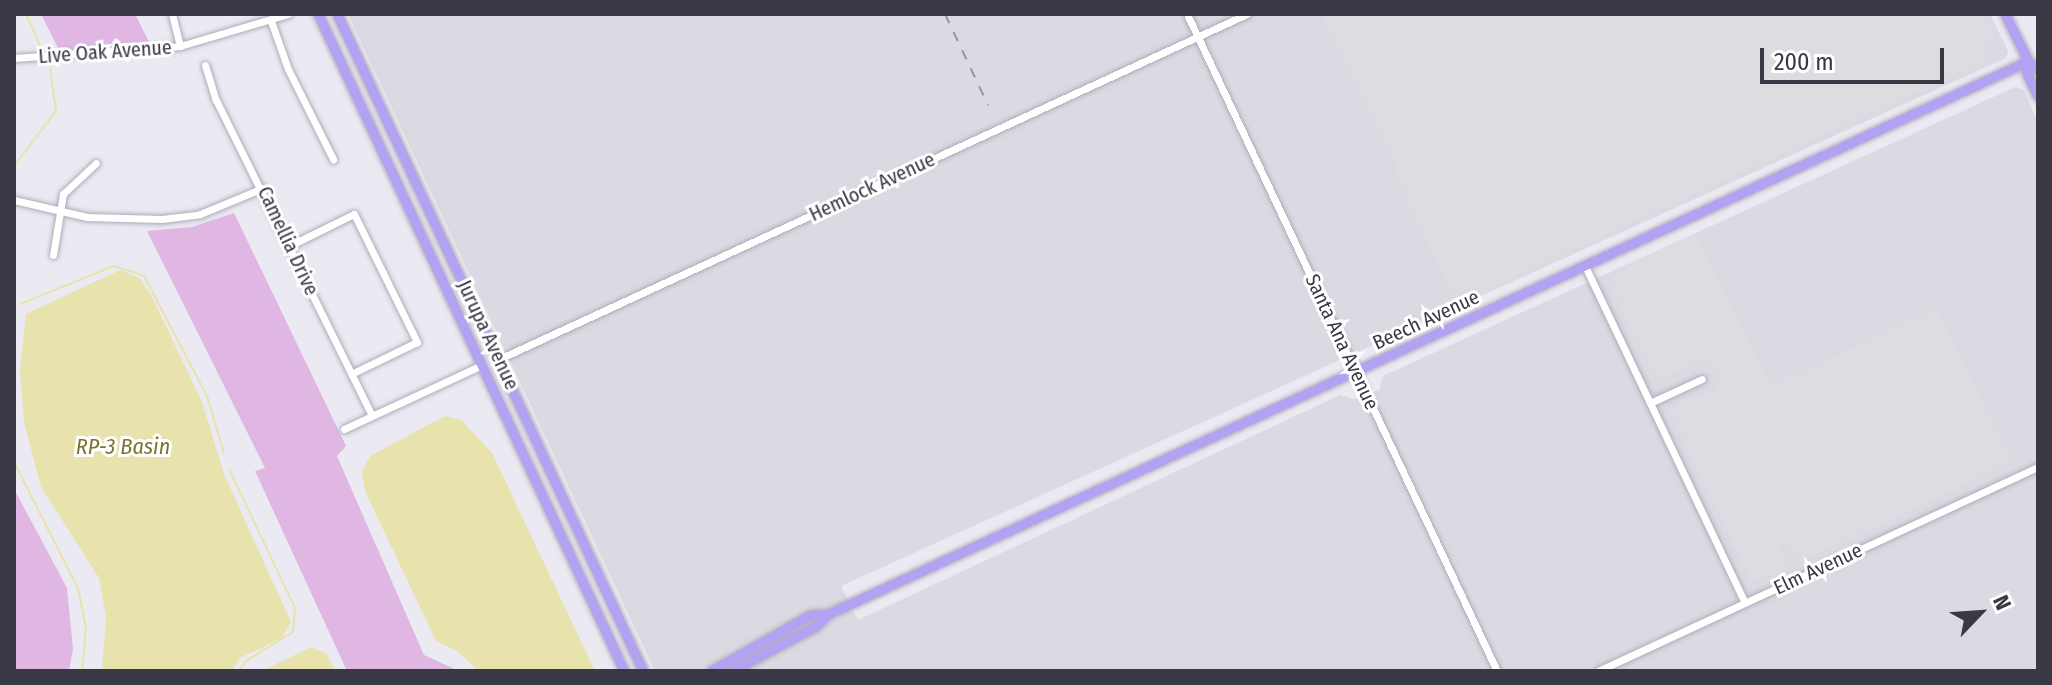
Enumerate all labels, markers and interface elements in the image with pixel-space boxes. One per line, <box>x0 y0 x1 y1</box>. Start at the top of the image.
scale bar <box>1764 32 1948 82</box>
street label: Live Oak Avenue <box>38 35 172 69</box>
text: 200 m <box>1774 48 1834 76</box>
street label: Hemlock Avenue <box>805 147 939 227</box>
street label: Camellia Drive <box>252 183 324 299</box>
street label: Santa Ana Avenue <box>1300 270 1384 414</box>
street label: Jurupa Avenue <box>452 276 524 394</box>
street label: Beech Avenue <box>1369 285 1483 355</box>
water label: RP-3 Basin <box>76 434 170 460</box>
street label: Elm Avenue <box>1770 538 1866 600</box>
north arrow <box>1940 573 2020 653</box>
text: N <box>1987 591 2017 614</box>

